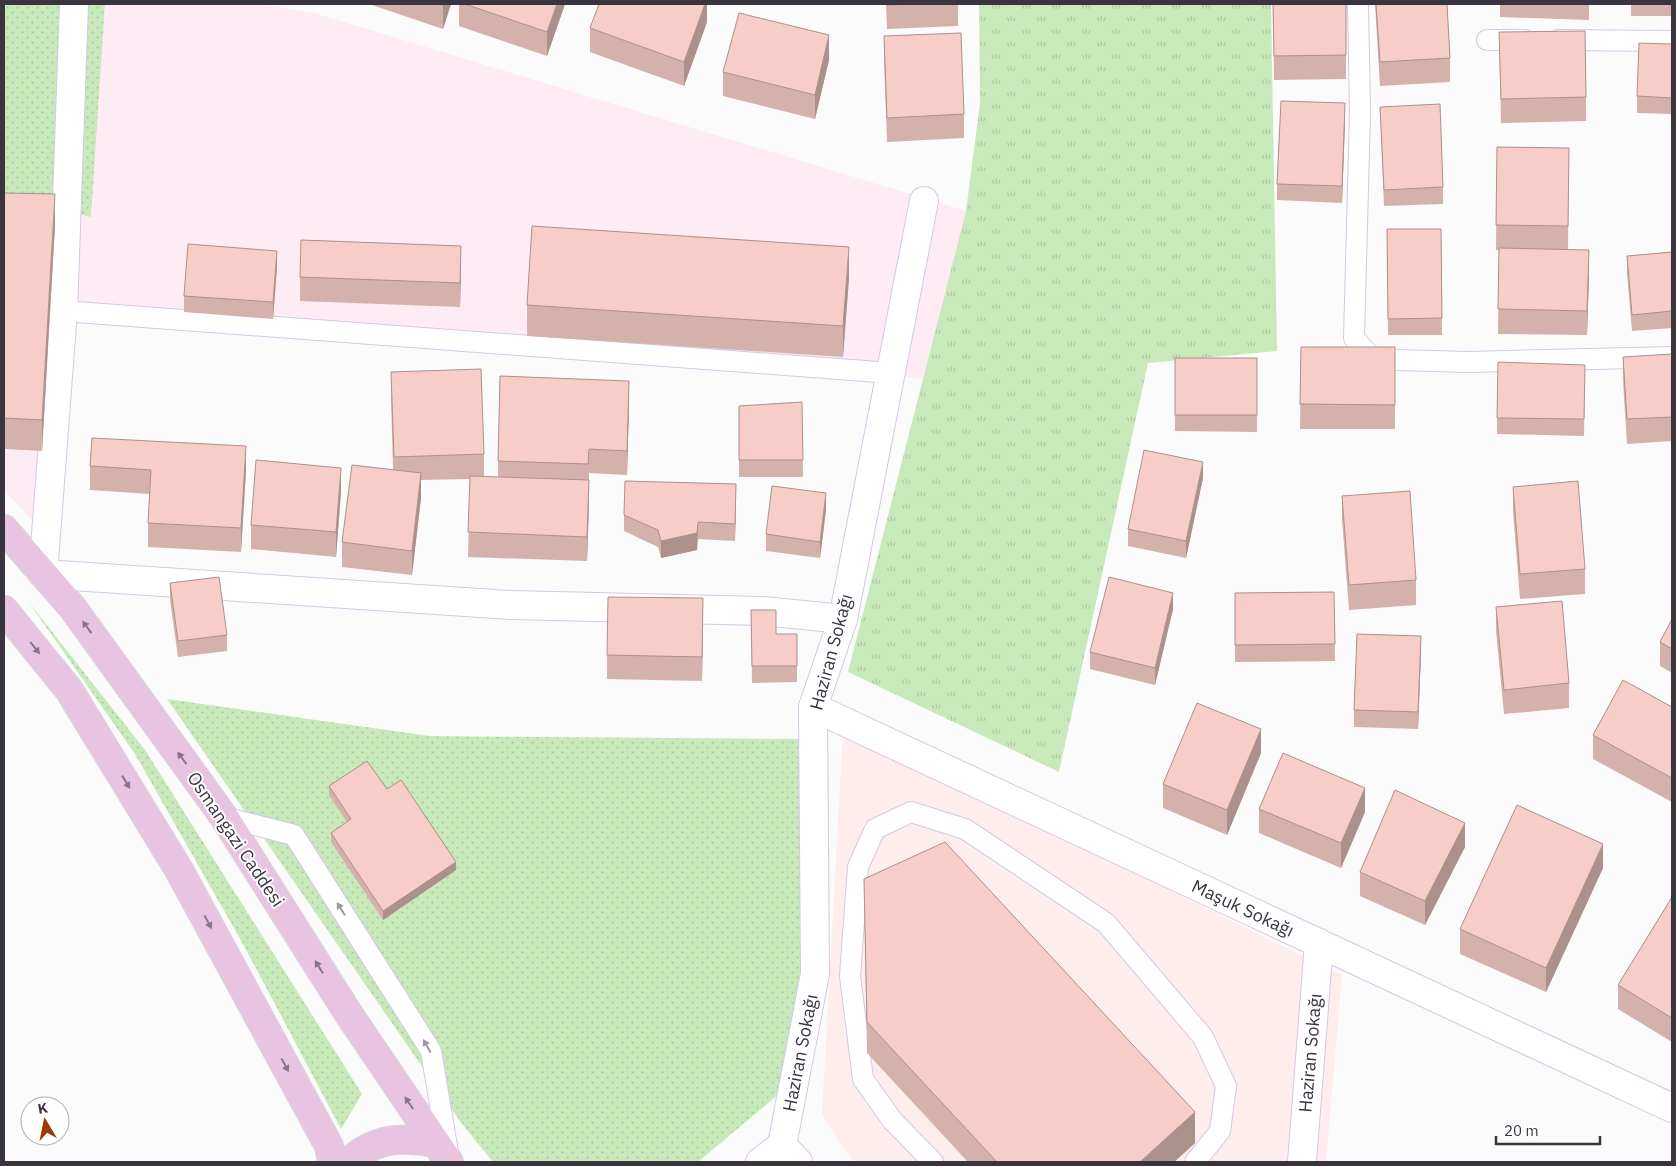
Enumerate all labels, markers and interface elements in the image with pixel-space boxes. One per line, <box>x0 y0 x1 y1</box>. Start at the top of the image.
street label: Haziran Sokağı <box>804 591 858 713</box>
one-way arrow <box>82 620 92 633</box>
one-way arrow <box>29 641 40 654</box>
one-way arrow <box>177 751 187 765</box>
street label: Osmangazi Caddesi <box>182 767 290 911</box>
one-way arrow <box>121 775 130 789</box>
street label: Maşuk Sokağı <box>1188 874 1298 942</box>
one-way arrow <box>336 902 346 915</box>
one-way arrow <box>204 915 212 929</box>
one-way arrow <box>314 960 324 974</box>
street label: Haziran Sokağı <box>777 992 823 1114</box>
street label: Haziran Sokağı <box>1293 993 1327 1113</box>
one-way arrow <box>423 1040 432 1053</box>
one-way arrow <box>281 1058 290 1072</box>
north arrow <box>20 1096 70 1146</box>
one-way arrow <box>404 1096 414 1109</box>
text: K <box>36 1098 49 1118</box>
scale bar <box>1496 1114 1600 1146</box>
text: 20 m <box>1504 1121 1539 1140</box>

